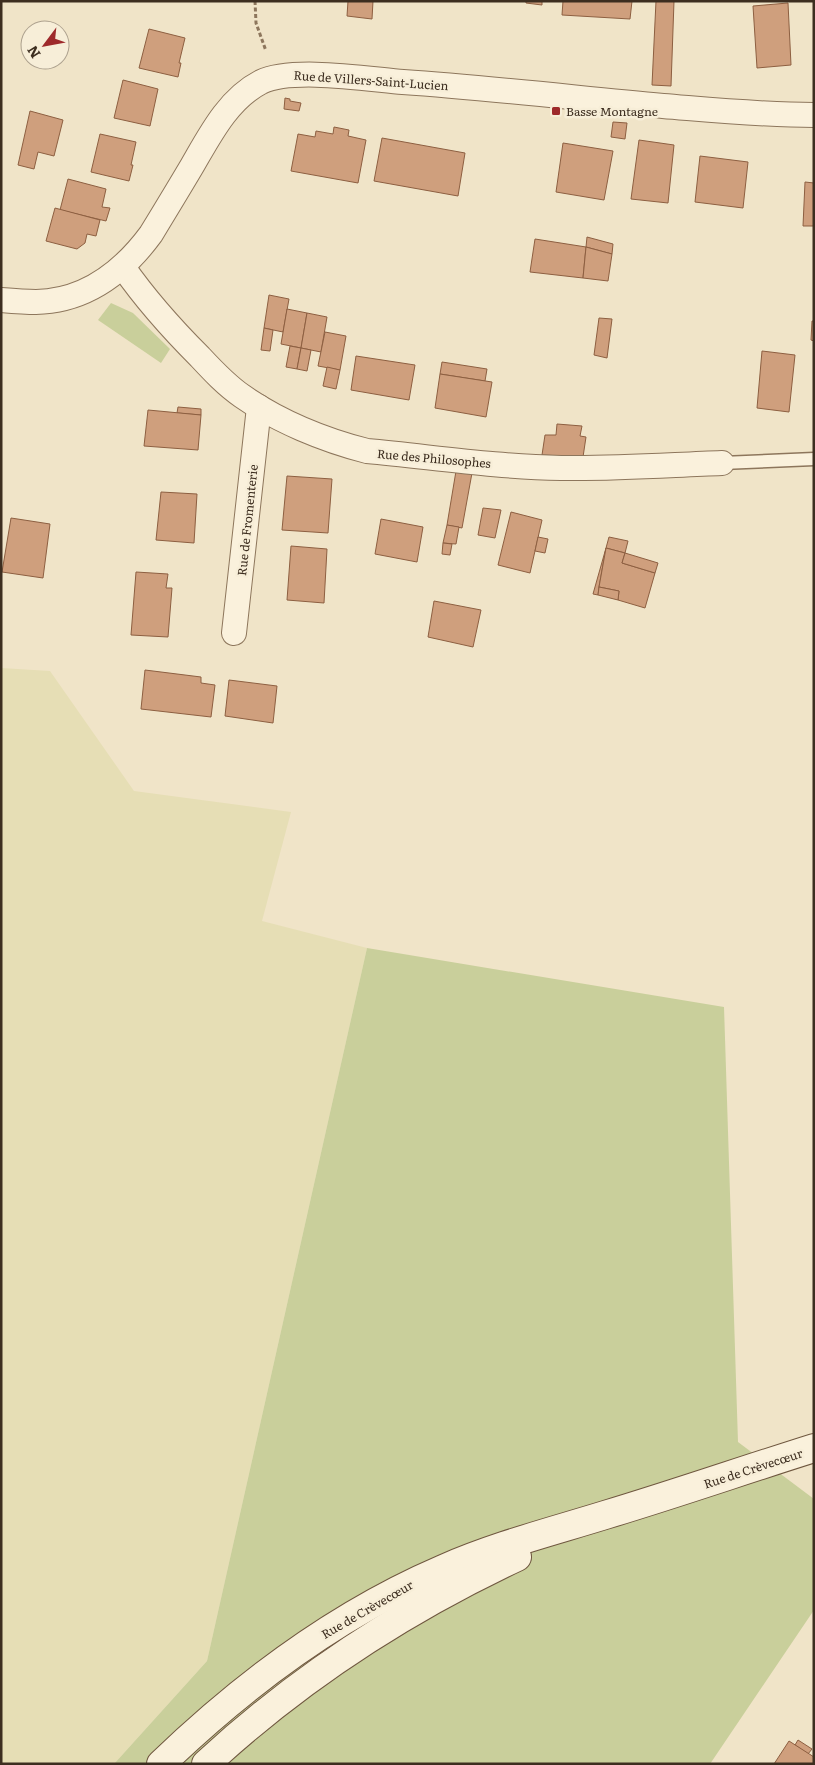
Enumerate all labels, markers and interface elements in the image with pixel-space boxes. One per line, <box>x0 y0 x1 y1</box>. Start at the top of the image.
north arrow <box>20 20 70 70</box>
text: N <box>21 42 45 63</box>
street label: Rue de Villers-Saint-Lucien <box>293 66 449 94</box>
place label: Basse Montagne <box>566 102 658 120</box>
marker: Basse Montagne <box>550 105 562 117</box>
street label: Rue des Philosophes <box>376 444 492 472</box>
street label: Rue de Fromenterie <box>232 463 262 577</box>
street label: Rue de Crèvecœur <box>701 1443 805 1493</box>
street label: Rue de Crèvecœur <box>318 1575 417 1643</box>

